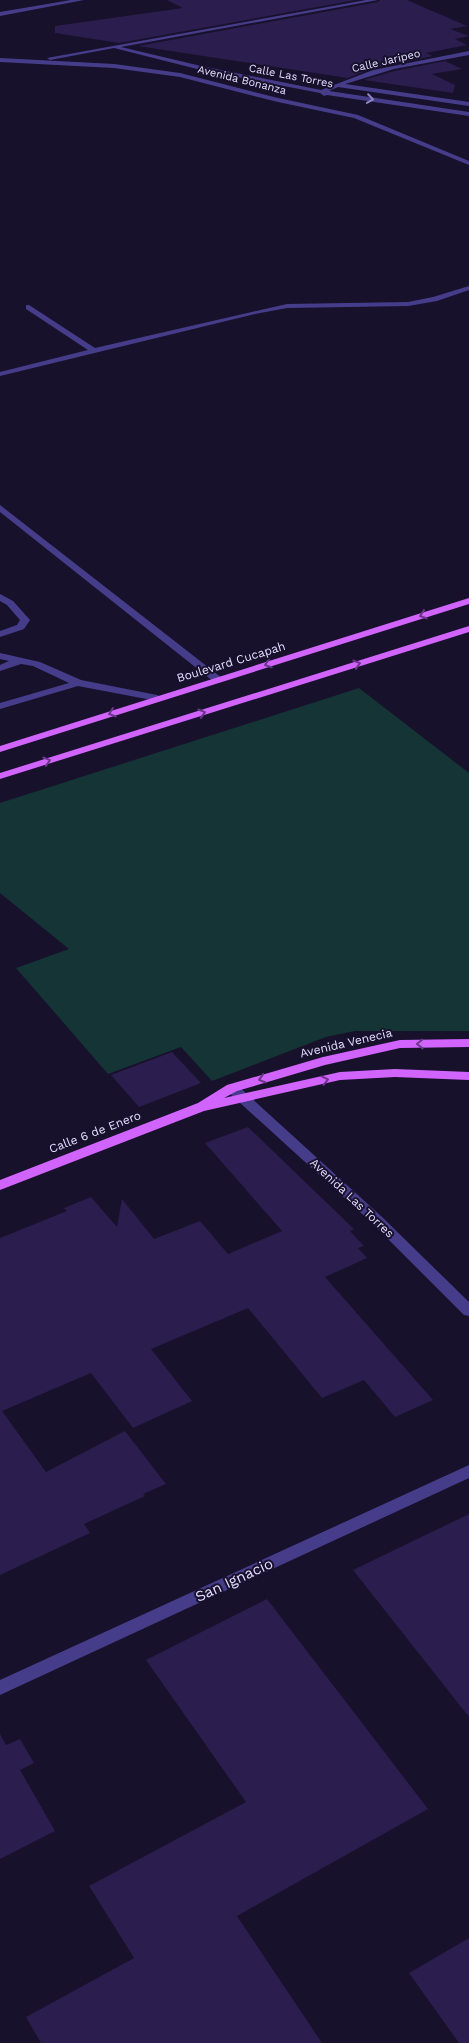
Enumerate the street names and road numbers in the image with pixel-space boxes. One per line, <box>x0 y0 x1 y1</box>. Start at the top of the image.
street label: Calle Jaripeo <box>351 47 421 75</box>
street label: Calle Las Torres <box>248 61 334 91</box>
street label: Avenida Bonanza <box>196 63 288 97</box>
street label: Boulevard Cucapah <box>175 639 287 685</box>
street label: Avenida Venecia <box>299 1026 394 1060</box>
street label: Calle 6 de Enero <box>47 1108 143 1156</box>
street label: Avenida Las Torres <box>307 1156 397 1240</box>
street label: San Ignacio <box>192 1554 276 1606</box>

